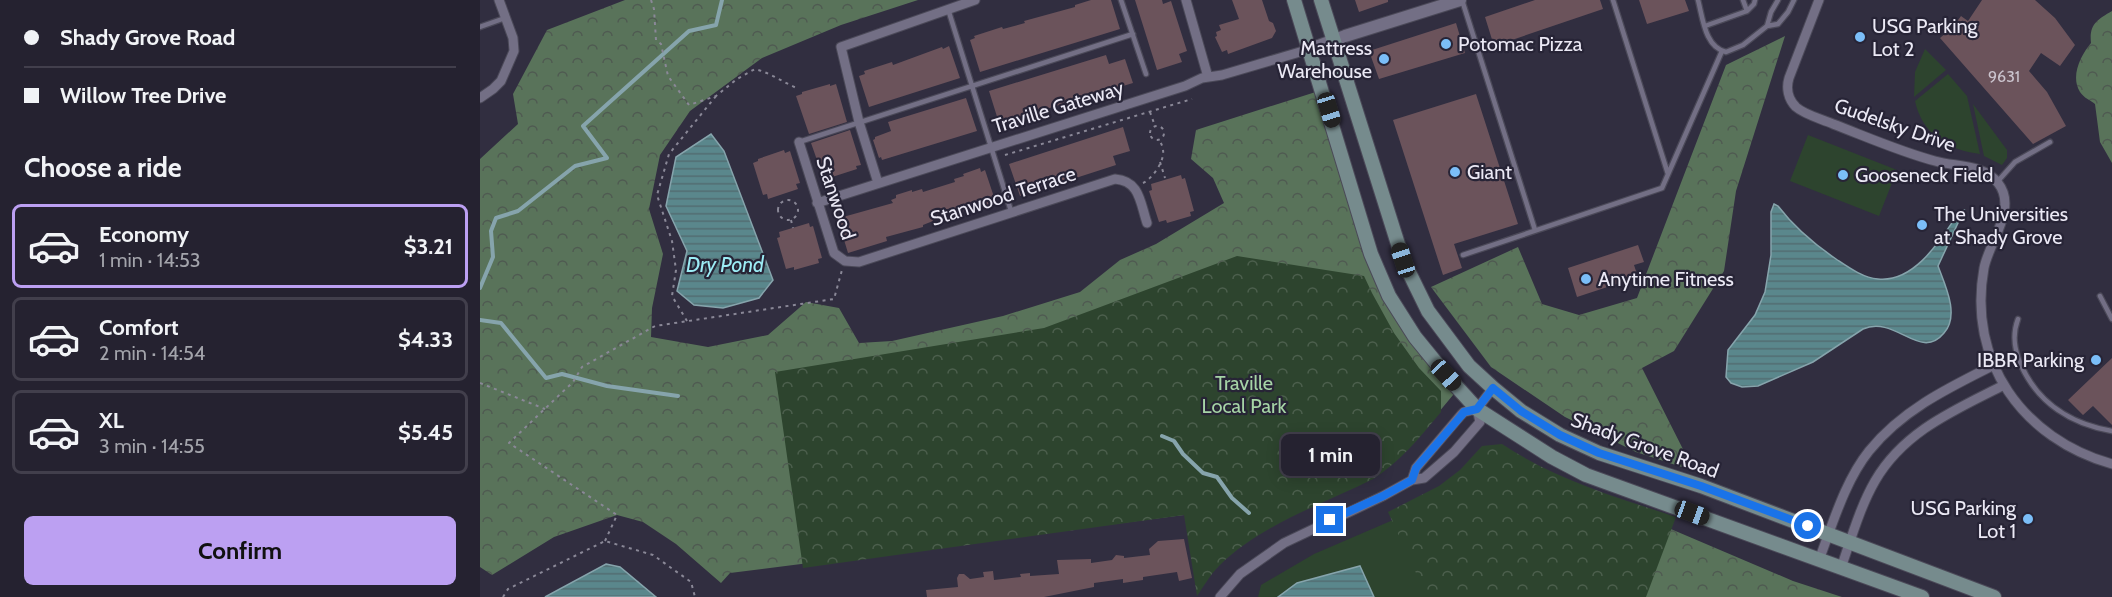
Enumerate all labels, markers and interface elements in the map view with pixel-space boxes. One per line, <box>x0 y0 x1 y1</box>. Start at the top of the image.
place label: USG Parking Lot 2 <box>1872 14 1979 61</box>
text: Shady Grove Road <box>60 24 235 51</box>
marker: USG Parking Lot 2 <box>1853 30 1867 44</box>
place label: Potomac Pizza <box>1458 32 1583 56</box>
place label: Mattress Warehouse <box>1277 36 1372 83</box>
marker: Potomac Pizza <box>1439 37 1453 51</box>
marker: Mattress Warehouse <box>1377 52 1391 66</box>
house number: 9631 <box>1988 67 2020 86</box>
street label: Traville Gateway <box>989 76 1127 138</box>
text: Willow Tree Drive <box>60 82 226 109</box>
car <box>1315 90 1343 130</box>
street label: Gudelsky Drive <box>1831 93 1959 157</box>
text: Choose a ride <box>24 151 182 184</box>
street label: Stanwood <box>811 153 861 243</box>
place label: Giant <box>1467 160 1512 184</box>
street label: Stanwood Terrace <box>927 161 1079 231</box>
place label: Gooseneck Field <box>1855 163 1993 187</box>
marker: Giant <box>1448 165 1462 179</box>
marker: Gooseneck Field <box>1836 168 1850 182</box>
place label: The Universities at Shady Grove <box>1934 202 2068 249</box>
marker: The Universities at Shady Grove <box>1915 218 1929 232</box>
icon: car <box>27 219 81 273</box>
text: Economy <box>99 221 189 248</box>
text: $3.21 <box>404 233 453 260</box>
car <box>1389 240 1417 280</box>
text: 1 min · 14:53 <box>99 248 201 272</box>
water label: Dry Pond <box>686 252 765 277</box>
place label: Anytime Fitness <box>1598 267 1734 291</box>
marker: Anytime Fitness <box>1579 272 1593 286</box>
icon: car <box>27 312 81 366</box>
text: Comfort <box>99 314 178 341</box>
text: $4.33 <box>398 326 453 353</box>
text: 2 min · 14:54 <box>99 341 205 365</box>
place label: IBBR Parking <box>1977 348 2085 372</box>
marker: IBBR Parking <box>2089 353 2103 367</box>
car <box>1427 356 1465 394</box>
park label: Traville Local Park <box>1202 371 1286 418</box>
icon: car <box>27 405 81 459</box>
text: XL <box>99 407 124 434</box>
street label: Shady Grove Road <box>1568 407 1722 483</box>
text: $5.45 <box>398 419 453 446</box>
callout: 1 min <box>1280 433 1380 475</box>
text: 3 min · 14:55 <box>99 434 205 458</box>
text: 1 min <box>1308 443 1353 467</box>
place label: USG Parking Lot 1 <box>1910 496 2017 543</box>
car <box>1672 498 1712 528</box>
route end <box>1316 506 1343 533</box>
route start <box>1794 512 1821 539</box>
marker: USG Parking Lot 1 <box>2021 512 2035 526</box>
button: Confirm <box>24 516 456 585</box>

